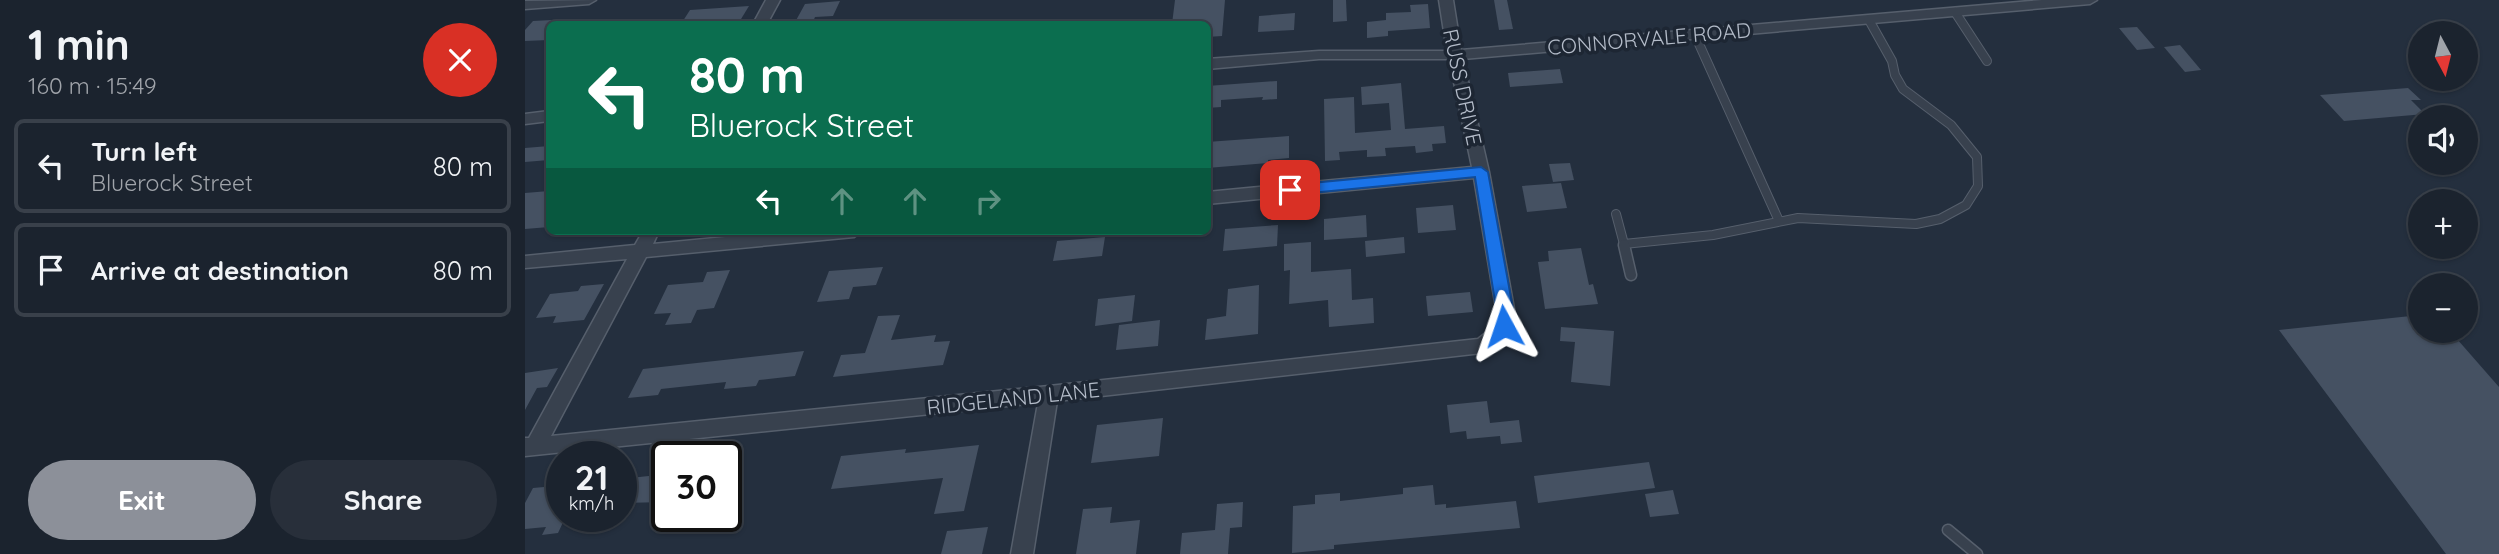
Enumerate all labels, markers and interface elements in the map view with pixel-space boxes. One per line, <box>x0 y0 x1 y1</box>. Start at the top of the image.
street label: CONNORVALE ROAD <box>1546 16 1752 60</box>
text: 1 min <box>28 18 130 71</box>
north arrow <box>2408 21 2478 91</box>
map controls <box>2408 21 2478 343</box>
button: close <box>423 23 497 97</box>
street label: RUSS DRIVE <box>1438 26 1488 148</box>
text: 80 m <box>689 44 805 105</box>
icon: left <box>574 49 665 140</box>
text: 160 m · 15:49 <box>28 71 157 100</box>
text: Bluerock Street <box>689 105 914 145</box>
button: sound <box>2408 105 2478 175</box>
text: Turn left <box>91 135 198 168</box>
icon: left <box>32 147 70 185</box>
text: 80 m <box>433 150 493 183</box>
pin <box>1260 160 1320 220</box>
text: Bluerock Street <box>91 168 253 197</box>
icon: arrive <box>1271 171 1309 209</box>
icon: left <box>750 182 788 220</box>
icon: ahead <box>823 182 861 220</box>
icon: ahead <box>896 182 934 220</box>
icon: right <box>969 182 1007 220</box>
button: + <box>2408 189 2478 259</box>
icon: arrive <box>32 251 70 289</box>
text: Arrive at destination <box>91 254 349 287</box>
text: 80 m <box>433 254 493 287</box>
button: − <box>2408 273 2478 343</box>
position arrow <box>1467 289 1541 363</box>
street label: RIDGELAND LANE <box>925 376 1101 420</box>
speed limit sign: 30 <box>651 441 742 532</box>
text: 21 <box>575 455 608 499</box>
button: Exit <box>28 460 256 540</box>
button: Share <box>270 460 497 540</box>
text: km/h <box>569 492 614 515</box>

